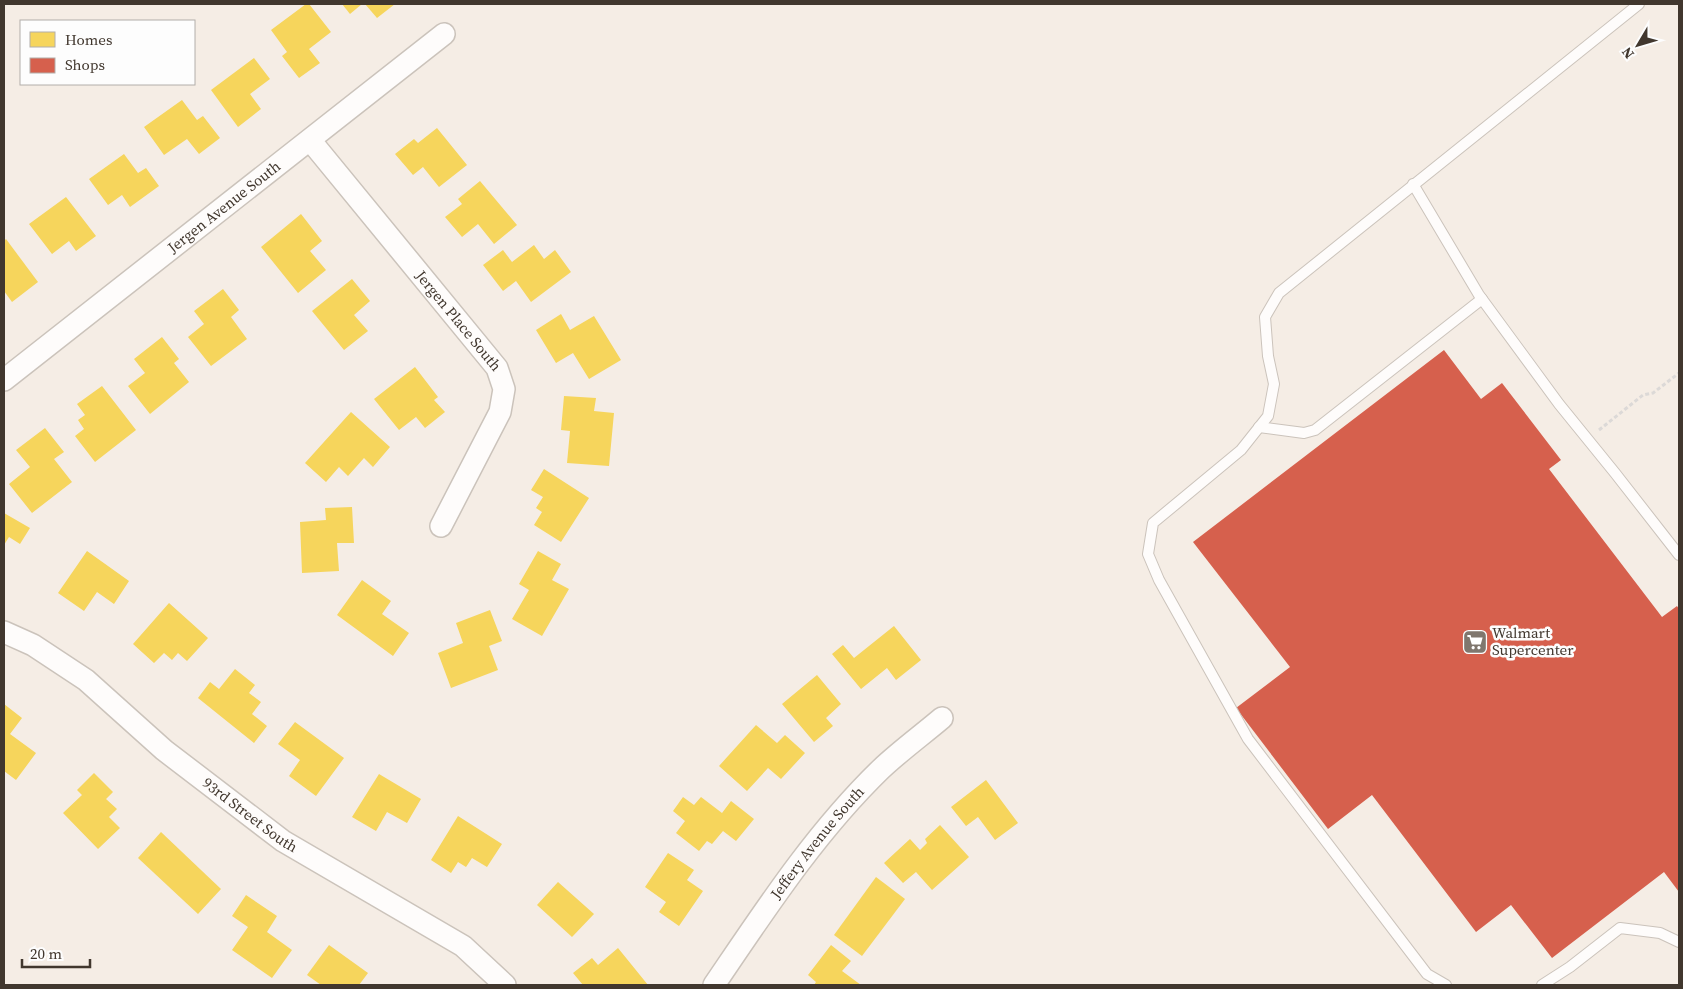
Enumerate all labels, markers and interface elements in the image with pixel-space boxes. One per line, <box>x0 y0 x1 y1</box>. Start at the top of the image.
legend <box>20 20 195 85</box>
north arrow <box>1613 20 1663 70</box>
text: Homes <box>65 29 112 50</box>
text: N <box>1617 43 1639 63</box>
text: Shops <box>65 54 105 75</box>
street label: Jergen Avenue South <box>162 156 285 258</box>
street label: Jergen Place South <box>410 265 506 376</box>
place label: Walmart Supercenter <box>1492 622 1574 660</box>
supermarket icon: Walmart Supercenter <box>1462 629 1488 655</box>
street label: 93rd Street South <box>198 772 302 857</box>
street label: Jeffery Avenue South <box>765 781 869 904</box>
scale bar <box>22 936 90 968</box>
text: 20 m <box>30 943 62 964</box>

